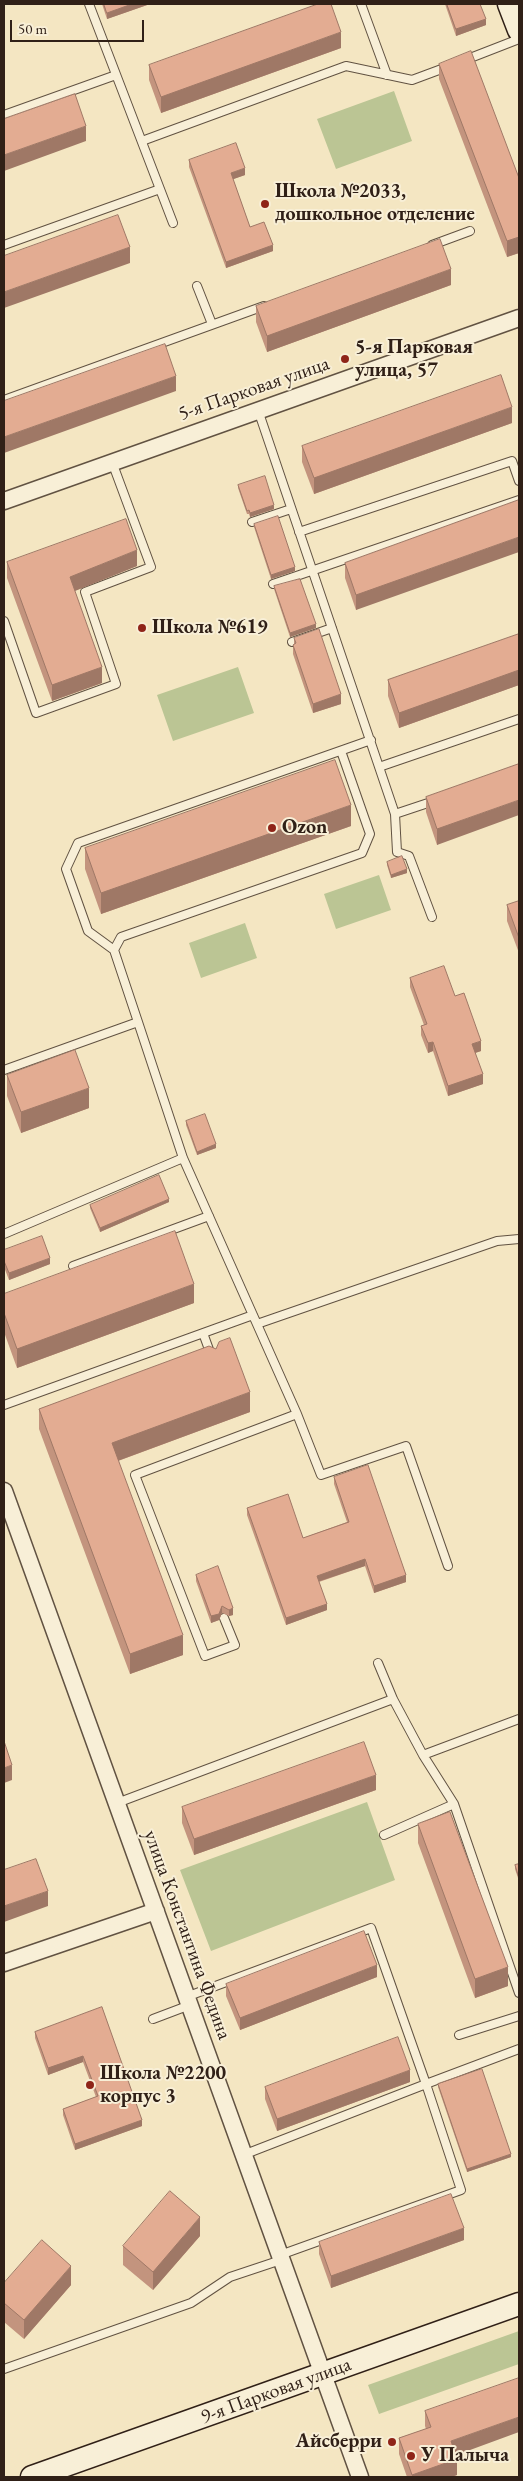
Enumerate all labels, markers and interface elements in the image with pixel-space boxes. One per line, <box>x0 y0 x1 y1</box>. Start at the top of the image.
scale bar <box>12 10 146 42</box>
text: 50 m <box>18 19 47 38</box>
place label: Школа №2033, дошкольное отделение <box>275 180 475 227</box>
marker: Школа №2033, дошкольное отделение <box>259 198 271 210</box>
place label: 5-я Парковая улица, 57 <box>355 336 473 383</box>
street label: 5-я Парковая улица <box>175 352 333 426</box>
marker: 5-я Парковая улица, 57 <box>339 353 351 365</box>
place label: Школа №619 <box>152 616 268 640</box>
marker: Школа №619 <box>136 622 148 634</box>
place label: Ozon <box>282 816 327 840</box>
marker: Ozon <box>266 822 278 834</box>
street label: улица Константина Федина <box>138 1827 236 2043</box>
place label: Школа №2200 корпус 3 <box>100 2062 226 2109</box>
marker: Школа №2200 корпус 3 <box>84 2079 96 2091</box>
street label: 9-я Парковая улица <box>198 2353 354 2429</box>
place label: Айсберри <box>296 2430 382 2454</box>
marker: Айсберри <box>386 2436 398 2448</box>
place label: У Палыча <box>421 2444 509 2468</box>
marker: У Палыча <box>405 2450 417 2462</box>

